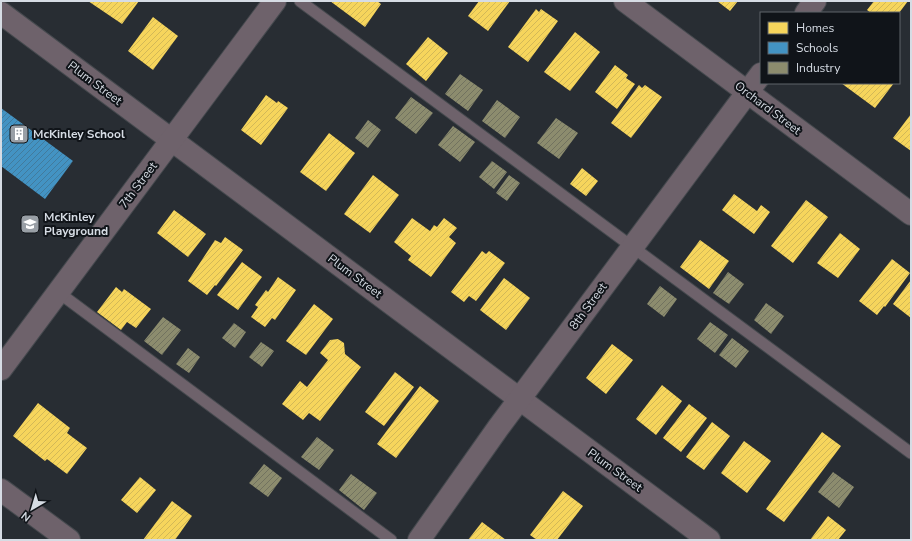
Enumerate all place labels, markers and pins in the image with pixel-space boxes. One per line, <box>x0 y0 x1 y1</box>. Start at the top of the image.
building icon: McKinley School <box>8 123 30 145</box>
place label: McKinley School <box>33 126 125 142</box>
place label: McKinley Playground <box>44 209 108 239</box>
school or university icon: McKinley Playground <box>19 213 41 235</box>

